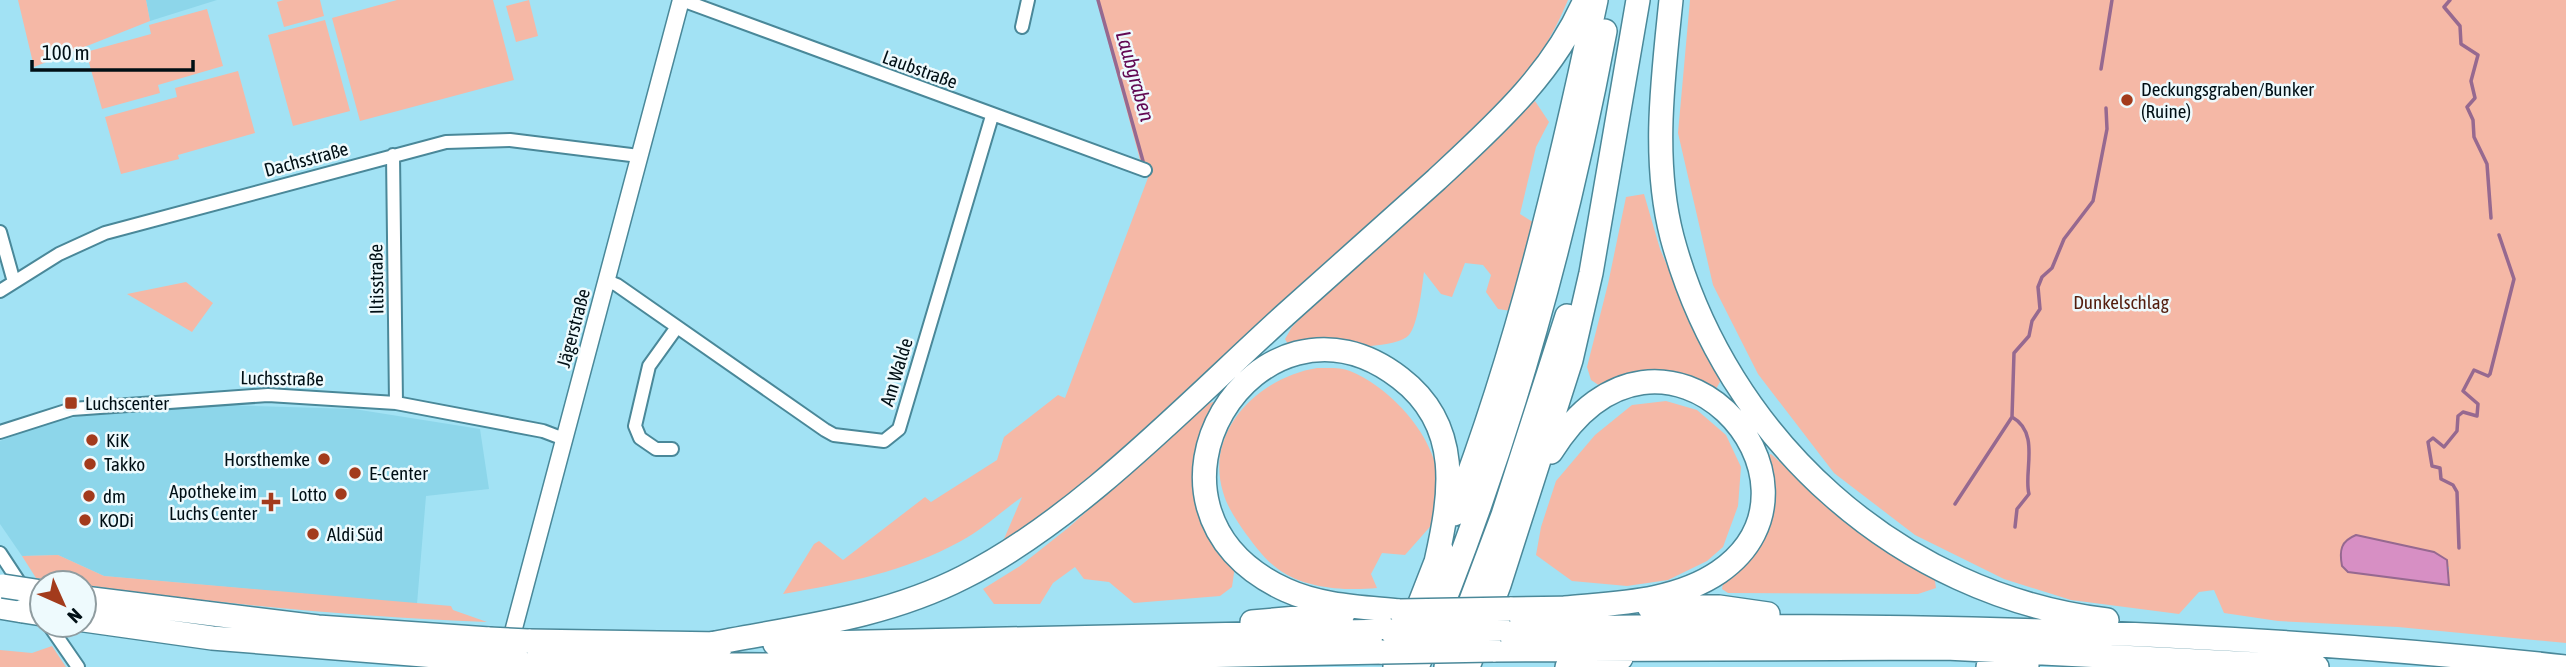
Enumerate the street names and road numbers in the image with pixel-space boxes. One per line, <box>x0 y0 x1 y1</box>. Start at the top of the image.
street label: Laubstraße <box>880 45 960 93</box>
street label: Dachsstraße <box>262 137 350 181</box>
street label: Iltisstraße <box>364 244 388 314</box>
street label: Jägerstraße <box>552 286 594 370</box>
street label: Am Walde <box>875 335 917 409</box>
street label: Luchsstraße <box>240 366 324 390</box>

